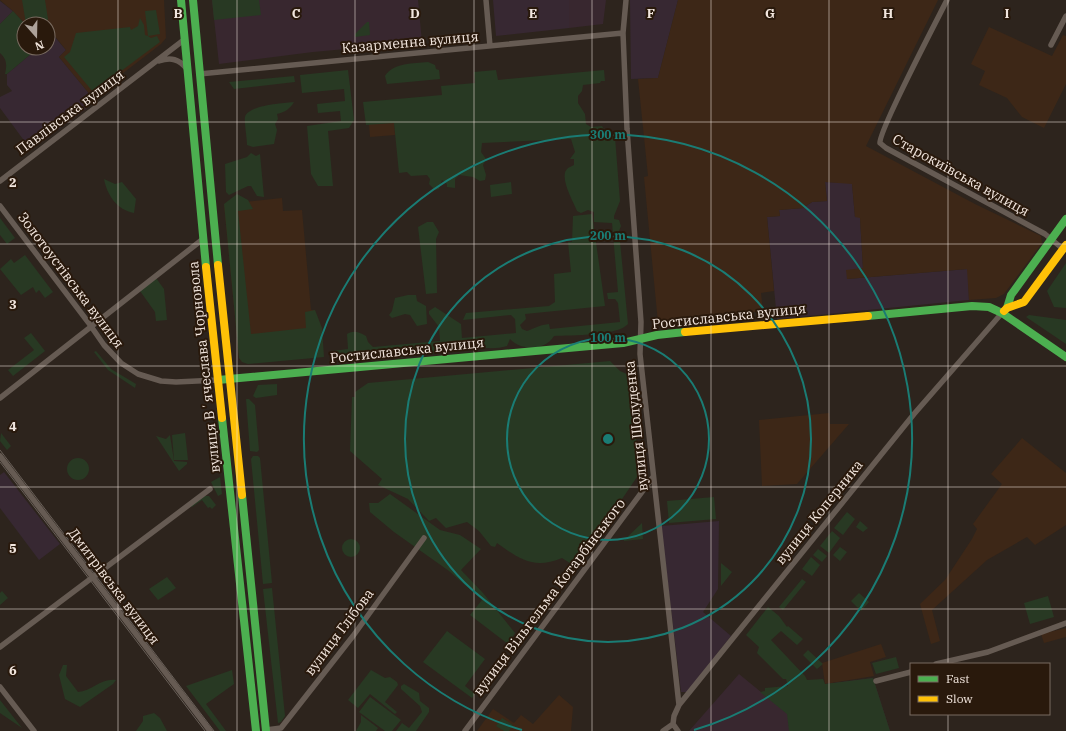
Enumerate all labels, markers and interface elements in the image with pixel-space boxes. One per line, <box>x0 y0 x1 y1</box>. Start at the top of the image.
text: B <box>173 5 183 22</box>
text: C <box>292 5 301 22</box>
text: D <box>410 5 420 22</box>
text: E <box>529 5 537 22</box>
text: F <box>647 5 655 22</box>
text: G <box>765 5 775 22</box>
text: H <box>883 5 894 22</box>
text: I <box>1005 5 1010 22</box>
north arrow <box>16 16 56 56</box>
street label: Казарменна вулиця <box>341 27 479 57</box>
text: N <box>33 37 46 54</box>
street label: Павлівська вулиця <box>12 65 128 159</box>
text: 300 m <box>590 127 626 142</box>
street label: Старокиївська вулиця <box>889 130 1033 220</box>
text: 2 <box>9 174 17 191</box>
street label: Золотоустівська вулиця <box>14 208 128 352</box>
text: 200 m <box>590 228 626 243</box>
street label: вулиця Вʼячеслава Чорновола <box>184 260 224 474</box>
text: 3 <box>9 296 17 313</box>
street label: Ростиславська вулиця <box>651 299 807 333</box>
text: 100 m <box>590 330 626 345</box>
street label: Ростиславська вулиця <box>329 333 485 367</box>
street label: вулиця Шолуденка <box>620 359 652 492</box>
text: 4 <box>9 418 17 435</box>
centre of rings <box>601 432 615 446</box>
street label: вулиця Коперника <box>771 456 867 568</box>
street label: вулиця Вільгельма Котарбінського <box>469 495 629 699</box>
street label: Дмитрівська вулиця <box>64 524 164 648</box>
text: 5 <box>9 540 17 557</box>
street label: вулиця Глібова <box>301 585 378 679</box>
text: 6 <box>9 662 17 679</box>
legend <box>910 663 1050 715</box>
text: Fast <box>946 671 970 686</box>
text: Slow <box>946 691 973 706</box>

